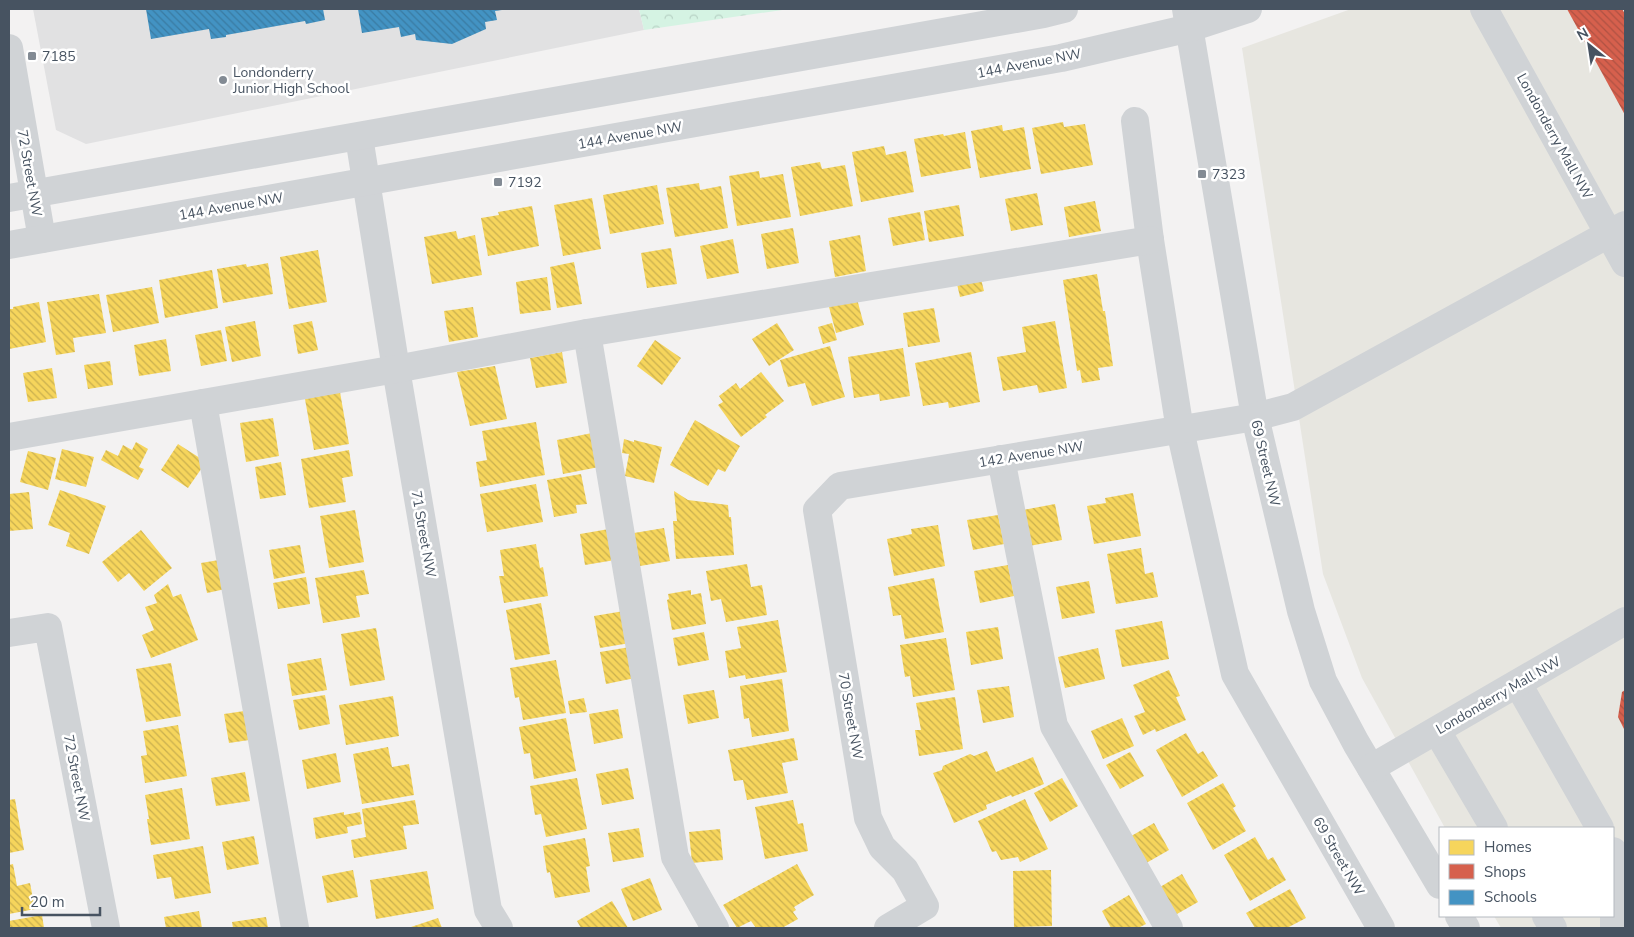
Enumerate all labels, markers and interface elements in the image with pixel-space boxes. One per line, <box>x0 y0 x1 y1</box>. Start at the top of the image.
north arrow <box>1564 20 1614 70</box>
text: N <box>1573 23 1592 45</box>
street label: 144 Avenue NW <box>975 44 1083 83</box>
place label: 7185 <box>42 47 76 66</box>
marker: 7185 <box>26 50 38 62</box>
place label: Londonderry Junior High School <box>232 63 350 98</box>
street label: Londonderry Mall NW <box>1512 70 1597 203</box>
marker: Londonderry Junior High School <box>217 74 229 86</box>
street label: 144 Avenue NW <box>576 117 684 154</box>
street label: 72 Street NW <box>13 128 47 219</box>
place label: 7323 <box>1212 165 1246 184</box>
marker: 7323 <box>1196 168 1208 180</box>
place label: 7192 <box>508 173 542 192</box>
marker: 7192 <box>492 176 504 188</box>
street label: 144 Avenue NW <box>177 188 285 225</box>
street label: 69 Street NW <box>1246 418 1285 509</box>
street label: 142 Avenue NW <box>977 437 1085 472</box>
street label: 71 Street NW <box>407 489 441 580</box>
street label: Londonderry Mall NW <box>1432 652 1565 739</box>
street label: 70 Street NW <box>834 671 868 762</box>
street label: 72 Street NW <box>59 733 94 824</box>
street label: 69 Street NW <box>1308 813 1369 900</box>
legend <box>1439 827 1614 917</box>
text: Homes <box>1484 837 1532 857</box>
text: Shops <box>1484 862 1526 882</box>
scale bar <box>22 884 100 916</box>
text: Schools <box>1484 887 1537 907</box>
text: 20 m <box>30 892 65 912</box>

